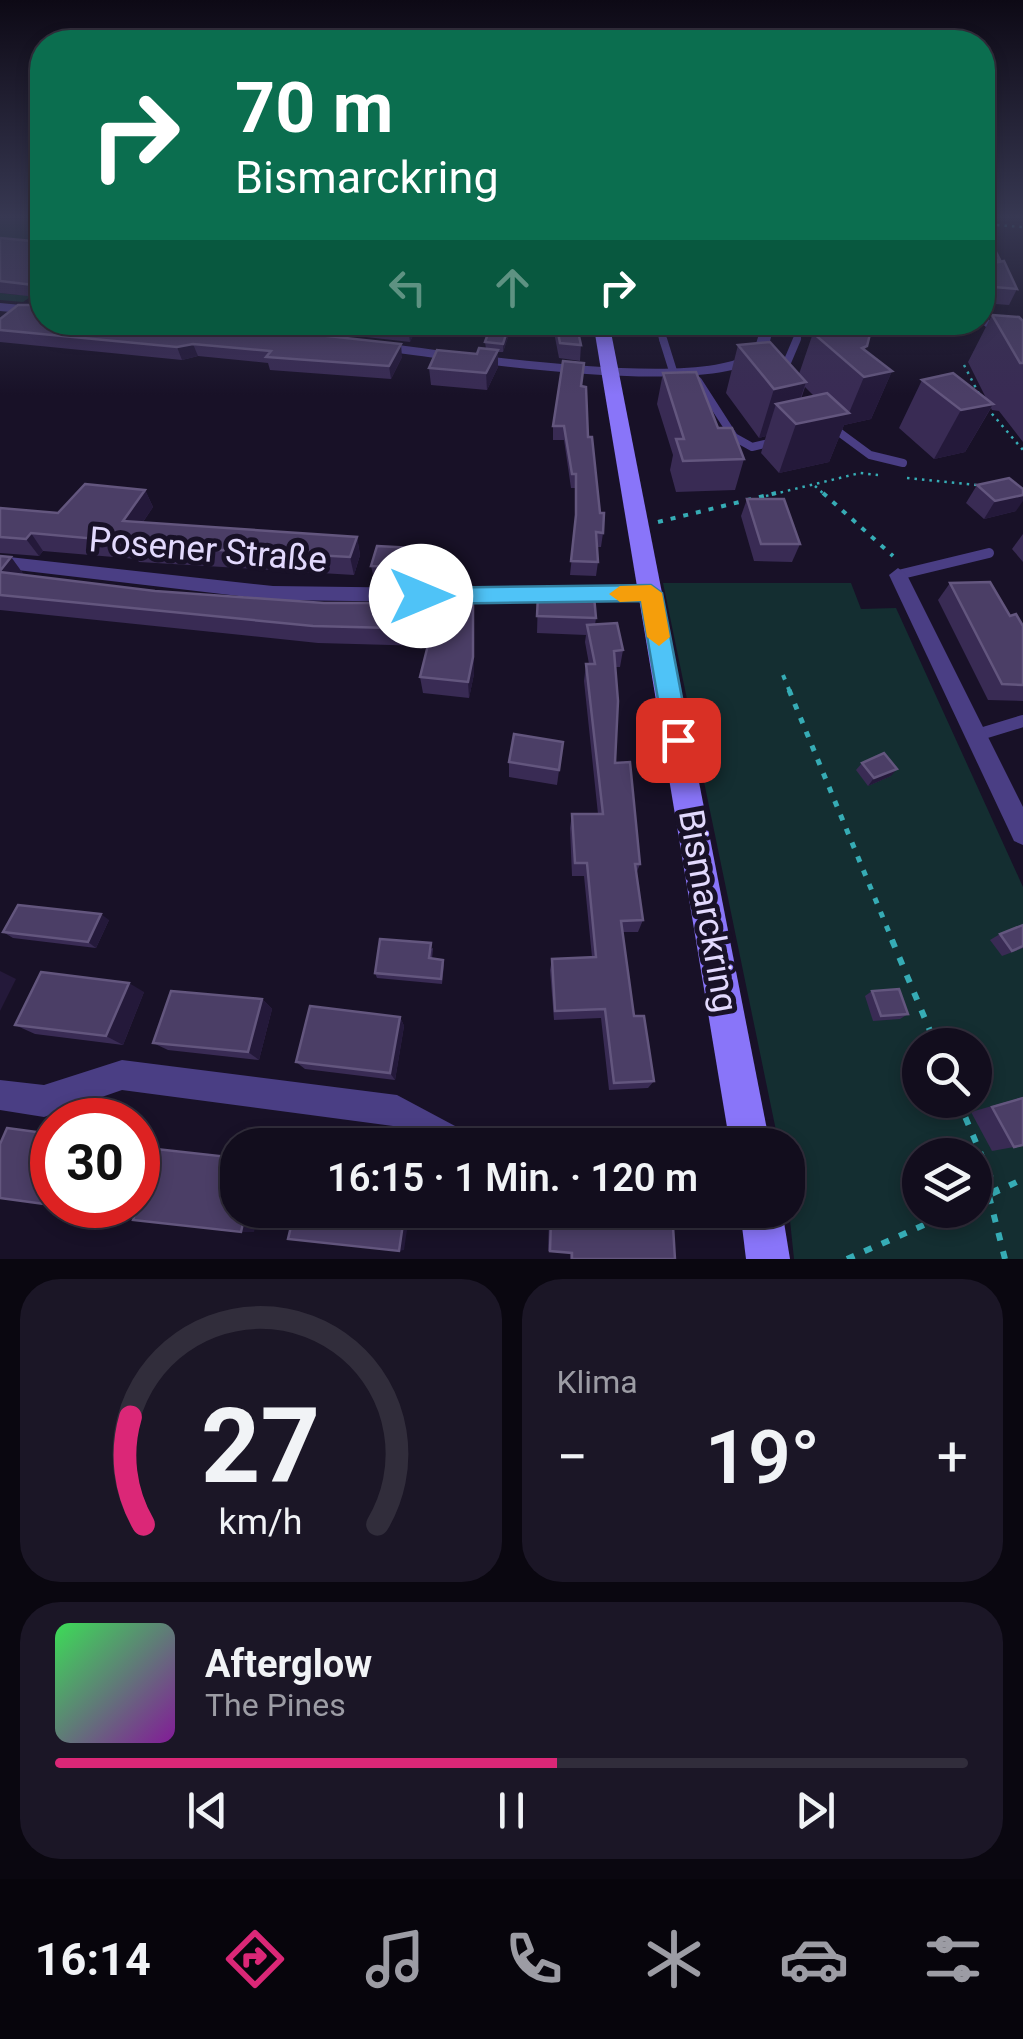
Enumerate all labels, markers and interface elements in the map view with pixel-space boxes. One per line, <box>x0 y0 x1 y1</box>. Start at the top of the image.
text: 70 m <box>235 67 393 149</box>
icon: right <box>70 70 200 200</box>
text: Bismarckring <box>235 151 499 204</box>
icon: left <box>380 260 435 315</box>
icon: ahead <box>485 260 540 315</box>
icon: right <box>590 260 645 315</box>
street label: Posener Straße <box>87 519 329 581</box>
position arrow <box>369 544 473 648</box>
pin <box>636 698 721 783</box>
icon: arrive <box>651 713 706 768</box>
street label: Bismarckring <box>670 806 746 1016</box>
map controls <box>902 1028 992 1228</box>
button: search <box>902 1028 992 1118</box>
speed limit sign: 30 <box>30 1098 160 1228</box>
button: layers <box>902 1138 992 1228</box>
text: 16:15 · 1 Min. · 120 m <box>327 1156 698 1200</box>
text: Klima <box>557 1363 638 1401</box>
text: 27 <box>201 1386 320 1507</box>
text: 19° <box>705 1413 820 1501</box>
text: − <box>557 1425 588 1489</box>
text: + <box>937 1425 968 1489</box>
text: km/h <box>219 1501 303 1543</box>
text: Afterglow <box>205 1642 372 1686</box>
text: The Pines <box>205 1686 346 1724</box>
icon: previous <box>180 1783 235 1838</box>
icon: pause <box>484 1783 539 1838</box>
icon: next <box>788 1783 843 1838</box>
icon: directions <box>220 1924 290 1994</box>
icon: music <box>360 1924 430 1994</box>
icon: phone <box>499 1924 569 1994</box>
icon: climate <box>639 1924 709 1994</box>
icon: car <box>779 1924 849 1994</box>
icon: filters <box>918 1924 988 1994</box>
text: 16:14 <box>35 1933 151 1986</box>

